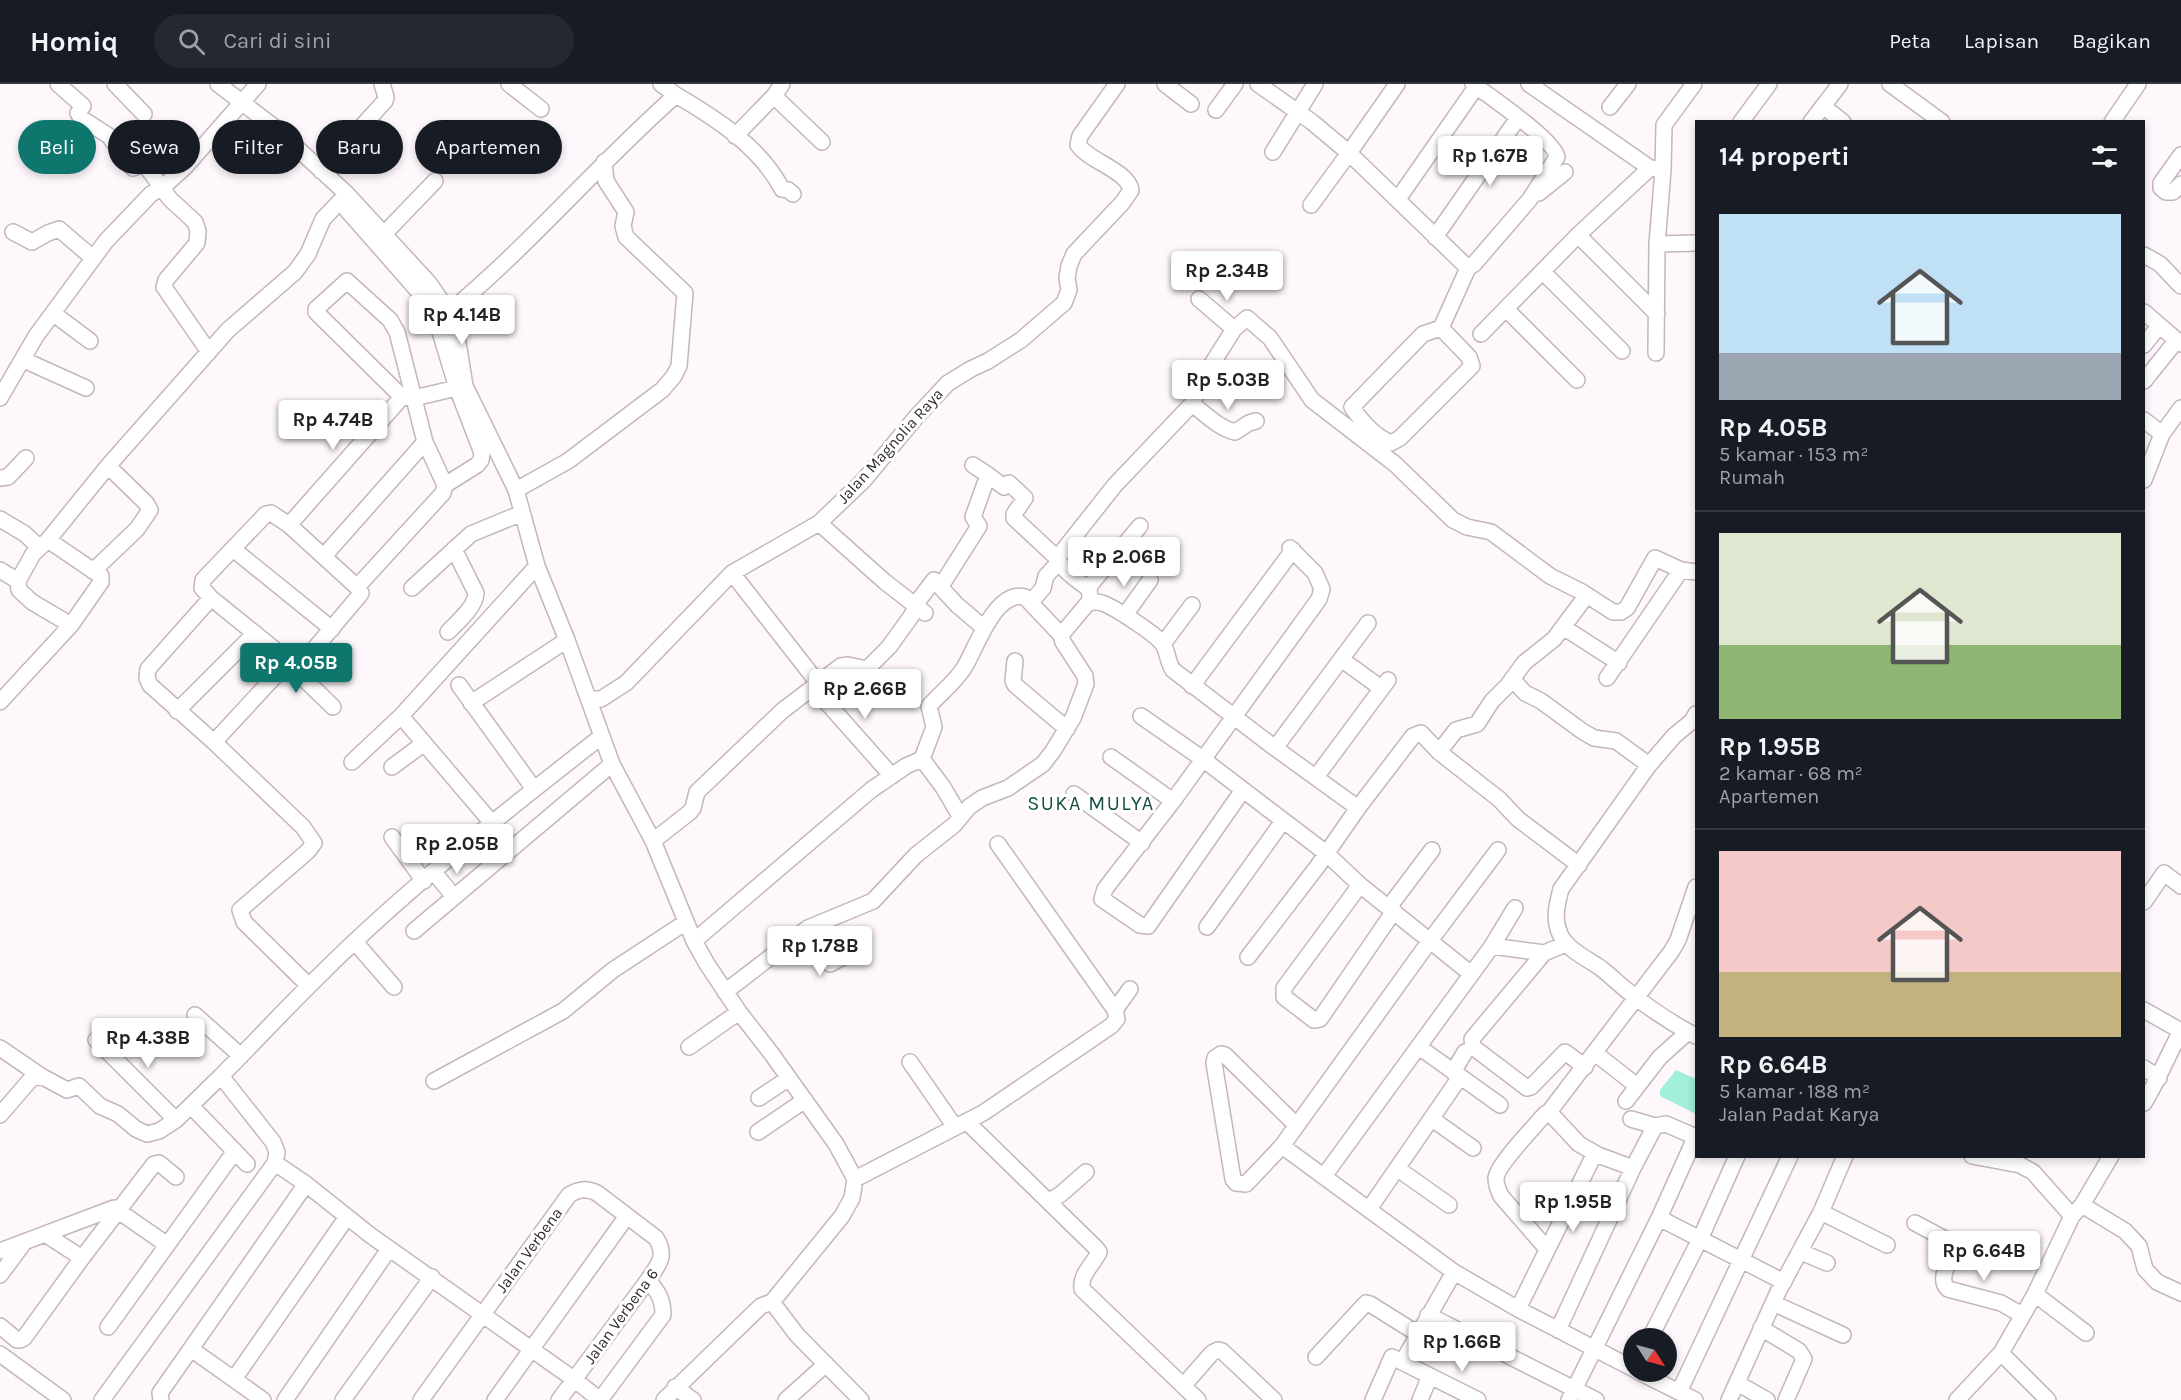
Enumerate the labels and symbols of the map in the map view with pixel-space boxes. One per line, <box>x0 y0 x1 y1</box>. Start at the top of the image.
pin: Rp 1.67B <box>1428 136 1552 187</box>
pin: Rp 2.34B <box>1165 251 1289 302</box>
pin: Rp 4.14B <box>400 295 524 346</box>
pin: Rp 5.03B <box>1166 360 1290 411</box>
street label: Jalan Magnolia Raya <box>833 384 947 508</box>
pin: Rp 4.74B <box>271 400 395 451</box>
pin: Rp 2.06B <box>1062 537 1186 588</box>
pin: Rp 4.05B <box>234 643 358 694</box>
pin: Rp 2.66B <box>803 669 927 720</box>
district label: SUKA MULYA <box>1027 792 1155 815</box>
pin: Rp 2.05B <box>395 824 519 875</box>
pin: Rp 1.78B <box>758 926 882 977</box>
pin: Rp 4.38B <box>86 1018 210 1069</box>
pin: Rp 1.95B <box>1511 1182 1635 1233</box>
street label: Jalan Verbena <box>492 1204 566 1296</box>
pin: Rp 6.64B <box>1922 1231 2046 1282</box>
street label: Jalan Verbena 6 <box>580 1264 662 1368</box>
pin: Rp 1.66B <box>1400 1322 1524 1373</box>
north arrow <box>1623 1328 1677 1382</box>

